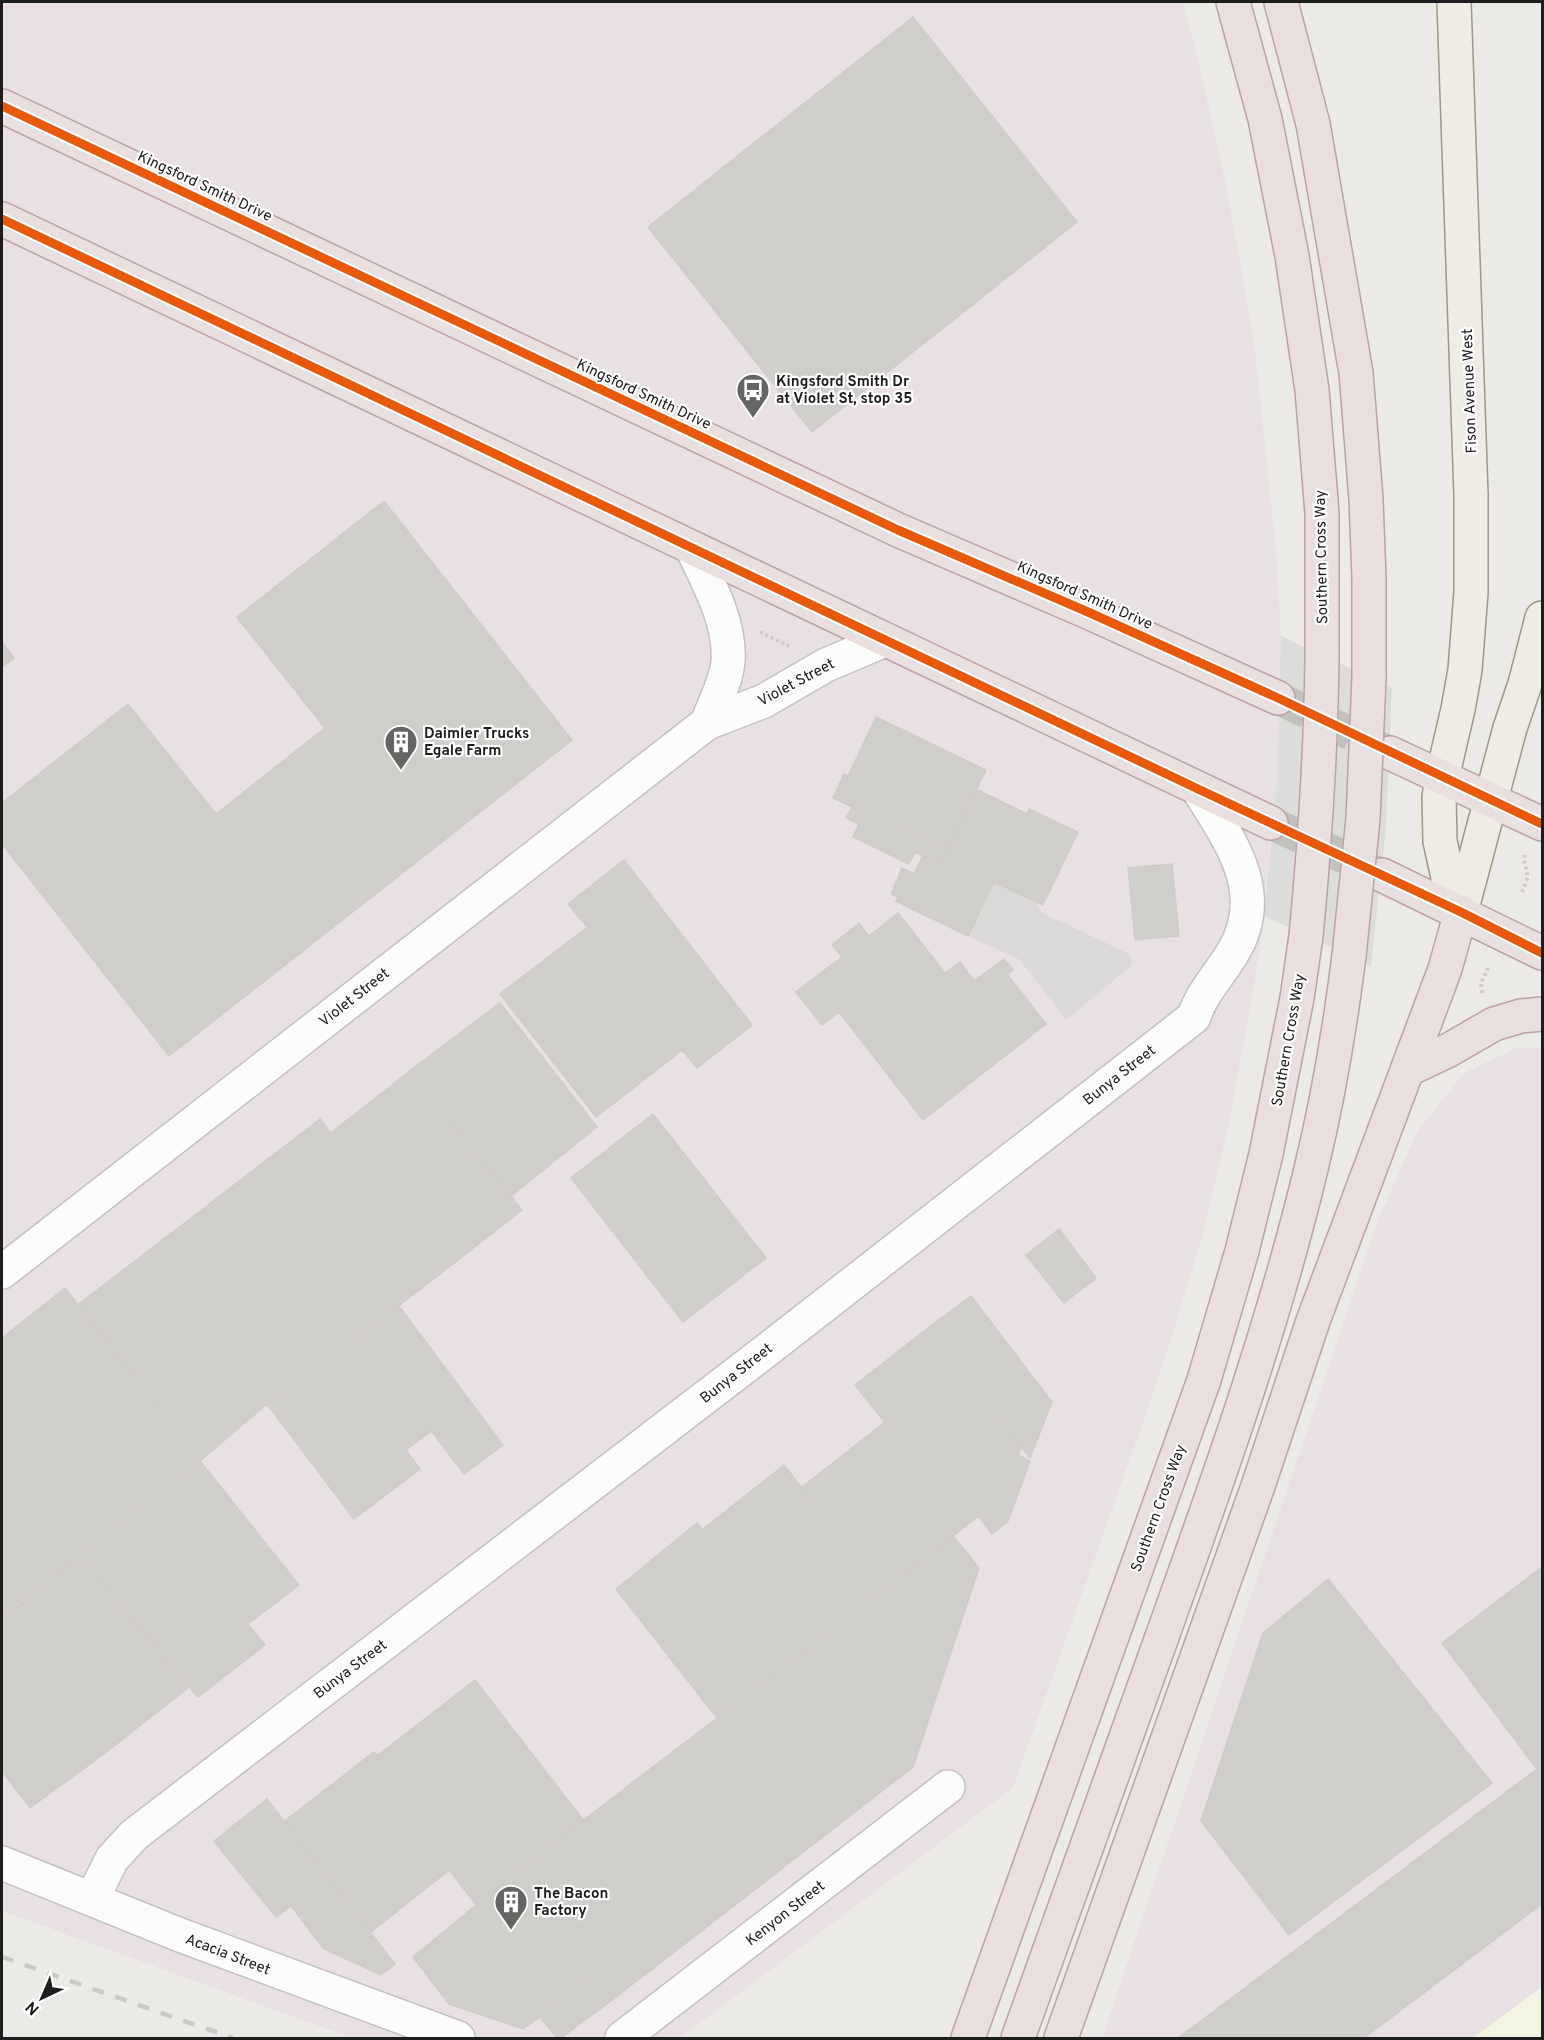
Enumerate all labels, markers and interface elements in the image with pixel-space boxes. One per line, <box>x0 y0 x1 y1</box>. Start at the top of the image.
street label: Kingsford Smith Drive <box>134 148 275 227</box>
street label: Fison Avenue West <box>1459 328 1482 454</box>
street label: Kingsford Smith Drive <box>573 356 714 435</box>
bus stop icon: Kingsford Smith Dr at Violet St, stop 35 <box>735 372 771 419</box>
place label: Kingsford Smith Dr at Violet St, stop 35 <box>776 373 912 409</box>
street label: Southern Cross Way <box>1312 490 1333 624</box>
street label: Kingsford Smith Drive <box>1014 558 1155 635</box>
street label: Violet Street <box>755 655 838 712</box>
building icon: Daimler Trucks Egale Farm <box>383 724 419 771</box>
place label: Daimler Trucks Egale Farm <box>424 725 530 761</box>
street label: Violet Street <box>316 965 394 1032</box>
street label: Southern Cross Way <box>1268 972 1310 1108</box>
street label: Bunya Street <box>1080 1042 1160 1110</box>
street label: Bunya Street <box>697 1340 777 1408</box>
street label: Southern Cross Way <box>1128 1442 1191 1575</box>
street label: Bunya Street <box>310 1636 391 1704</box>
street label: Kenyon Street <box>742 1877 829 1951</box>
building icon: The Bacon Factory <box>493 1884 529 1931</box>
place label: The Bacon Factory <box>534 1885 608 1921</box>
street label: Acacia Street <box>182 1930 273 1980</box>
north arrow <box>12 1968 72 2028</box>
text: N <box>22 1996 44 2019</box>

